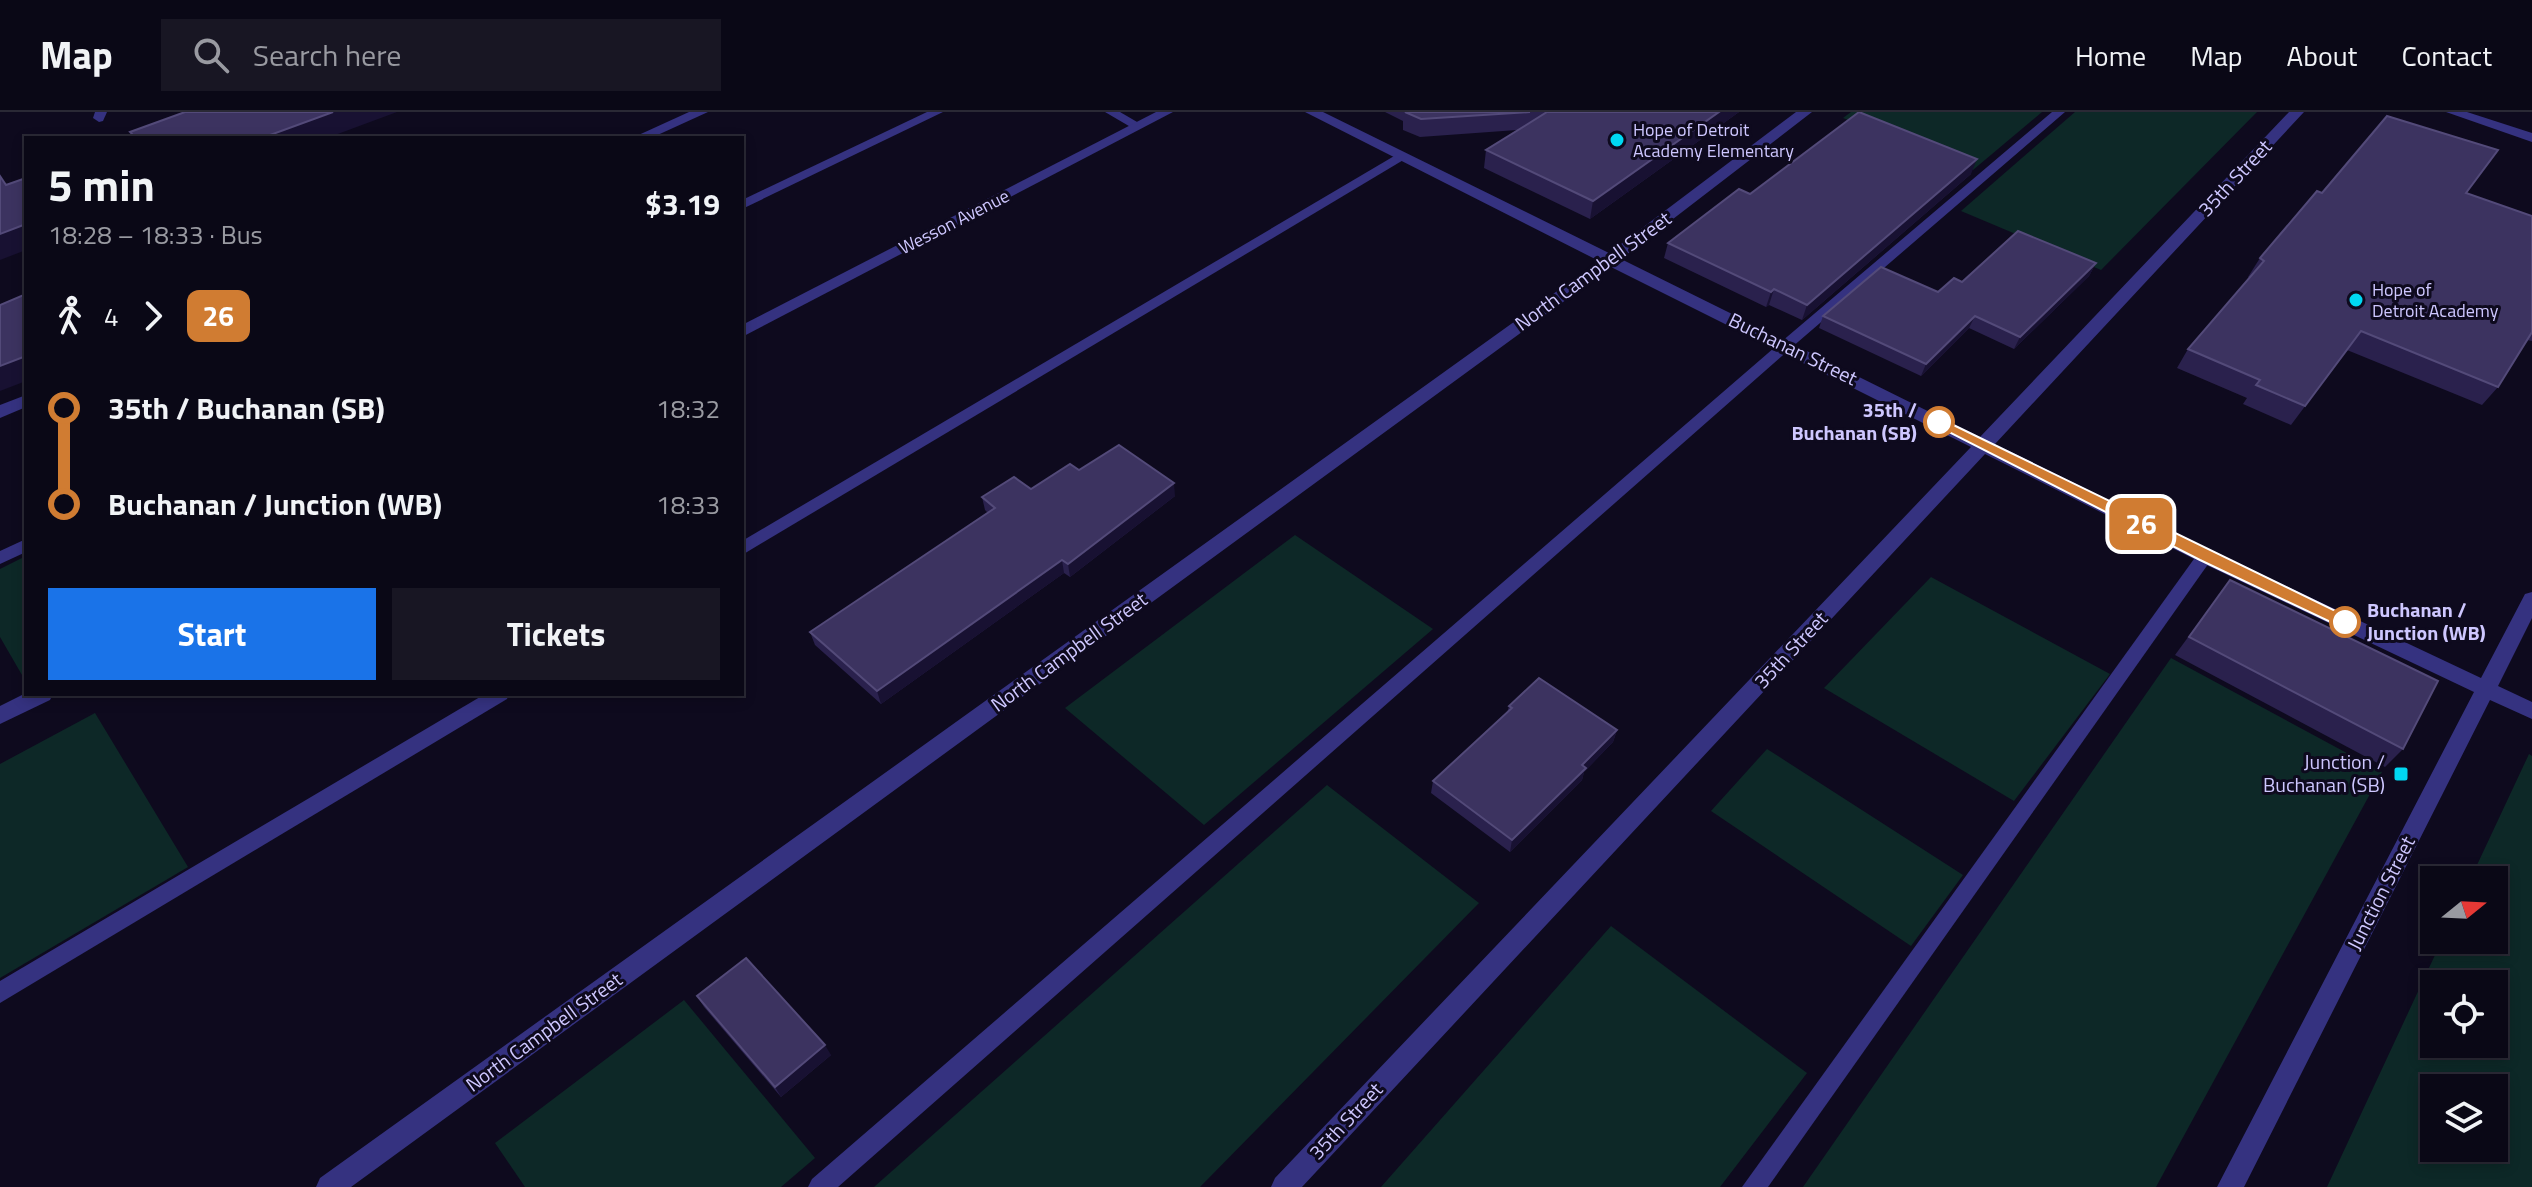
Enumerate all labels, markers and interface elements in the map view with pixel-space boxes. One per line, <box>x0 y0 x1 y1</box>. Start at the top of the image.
search box <box>161 19 721 91</box>
text: Map <box>40 26 113 84</box>
text: Search here <box>253 32 402 78</box>
icon: search <box>189 33 233 77</box>
text: Home <box>2075 34 2146 77</box>
text: Map <box>2190 34 2243 77</box>
text: About <box>2287 34 2357 77</box>
text: Contact <box>2401 34 2492 77</box>
place label: Hope of Detroit Academy Elementary <box>1633 116 1794 164</box>
marker: Hope of Detroit Academy Elementary <box>1608 131 1626 149</box>
street label: 35th Street <box>2191 132 2279 223</box>
text: 5 min <box>48 151 155 218</box>
text: $3.19 <box>645 181 720 227</box>
street label: Wesson Avenue <box>894 182 1014 261</box>
street label: North Campbell Street <box>1508 203 1677 338</box>
text: 18:28 – 18:33 · Bus <box>48 215 263 254</box>
place label: Hope of Detroit Academy <box>2372 276 2499 324</box>
marker: Hope of Detroit Academy <box>2347 291 2365 309</box>
icon: walk <box>48 294 92 338</box>
icon: forward <box>131 294 175 338</box>
text: 26 <box>203 294 234 337</box>
text: 4 <box>104 297 119 336</box>
street label: Buchanan Street <box>1724 304 1863 393</box>
text: 35th / Buchanan (SB) <box>108 385 385 431</box>
text: 18:32 <box>656 389 720 428</box>
place label: 35th / Buchanan (SB) <box>1791 394 1917 448</box>
marker: 35th / Buchanan (SB) <box>1924 407 1954 437</box>
text: Buchanan / Junction (WB) <box>108 481 442 527</box>
text: 18:33 <box>656 485 720 524</box>
line badge: 26 <box>2105 498 2177 550</box>
text: 26 <box>2125 502 2157 545</box>
street label: North Campbell Street <box>984 584 1153 719</box>
button: Start <box>48 588 376 680</box>
button: Tickets <box>392 588 720 680</box>
place label: Buchanan / Junction (WB) <box>2367 594 2486 648</box>
street label: 35th Street <box>1747 604 1835 695</box>
marker: Buchanan / Junction (WB) <box>2330 607 2360 637</box>
place label: Junction / Buchanan (SB) <box>2263 746 2385 800</box>
marker: Junction / Buchanan (SB) <box>2392 765 2410 783</box>
street label: Junction Street <box>2338 830 2423 955</box>
north arrow <box>2420 866 2508 954</box>
map controls <box>2420 866 2508 1162</box>
street label: North Campbell Street <box>459 964 628 1099</box>
button: locate <box>2420 970 2508 1058</box>
button: layers <box>2420 1074 2508 1162</box>
street label: 35th Street <box>1302 1075 1390 1166</box>

